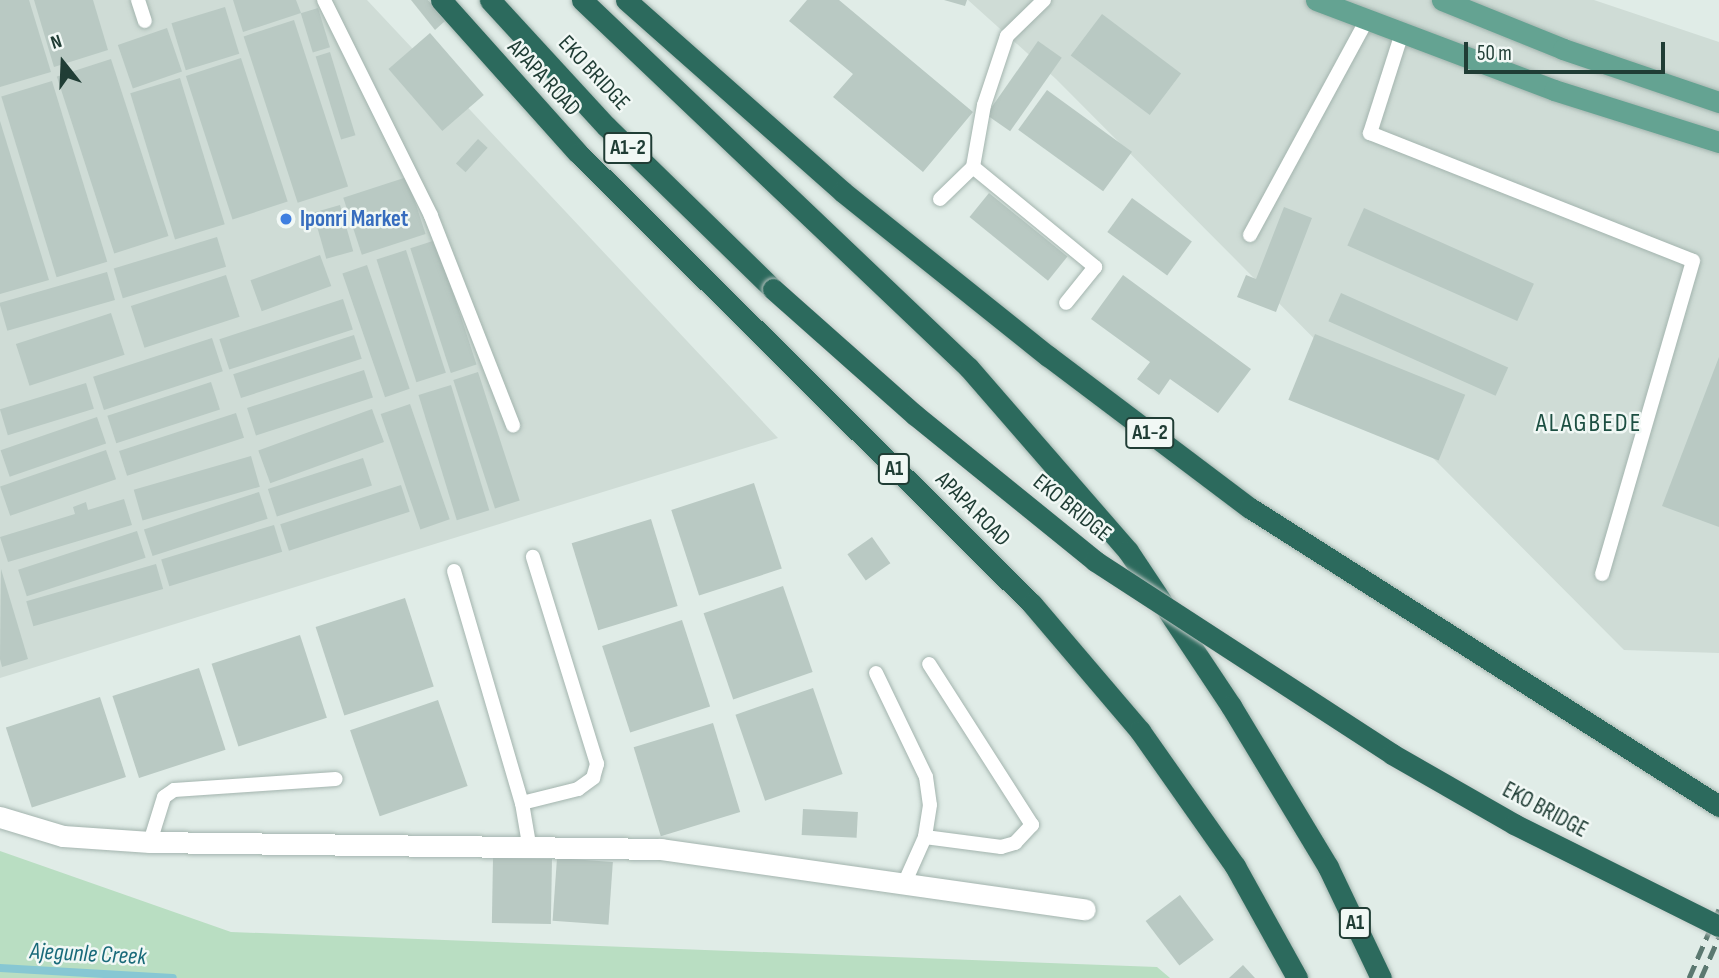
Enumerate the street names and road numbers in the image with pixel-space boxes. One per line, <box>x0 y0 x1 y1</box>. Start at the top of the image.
street label: EKO BRIDGE <box>552 30 636 116</box>
street label: APAPA ROAD <box>502 34 586 122</box>
road number: A1-2 <box>602 130 654 166</box>
road number: A1-2 <box>1124 416 1176 450</box>
road number: A1 <box>876 452 912 486</box>
street label: APAPA ROAD <box>930 466 1016 552</box>
street label: EKO BRIDGE <box>1027 468 1117 548</box>
street label: EKO BRIDGE <box>1498 776 1592 844</box>
road number: A1 <box>1338 906 1372 940</box>

